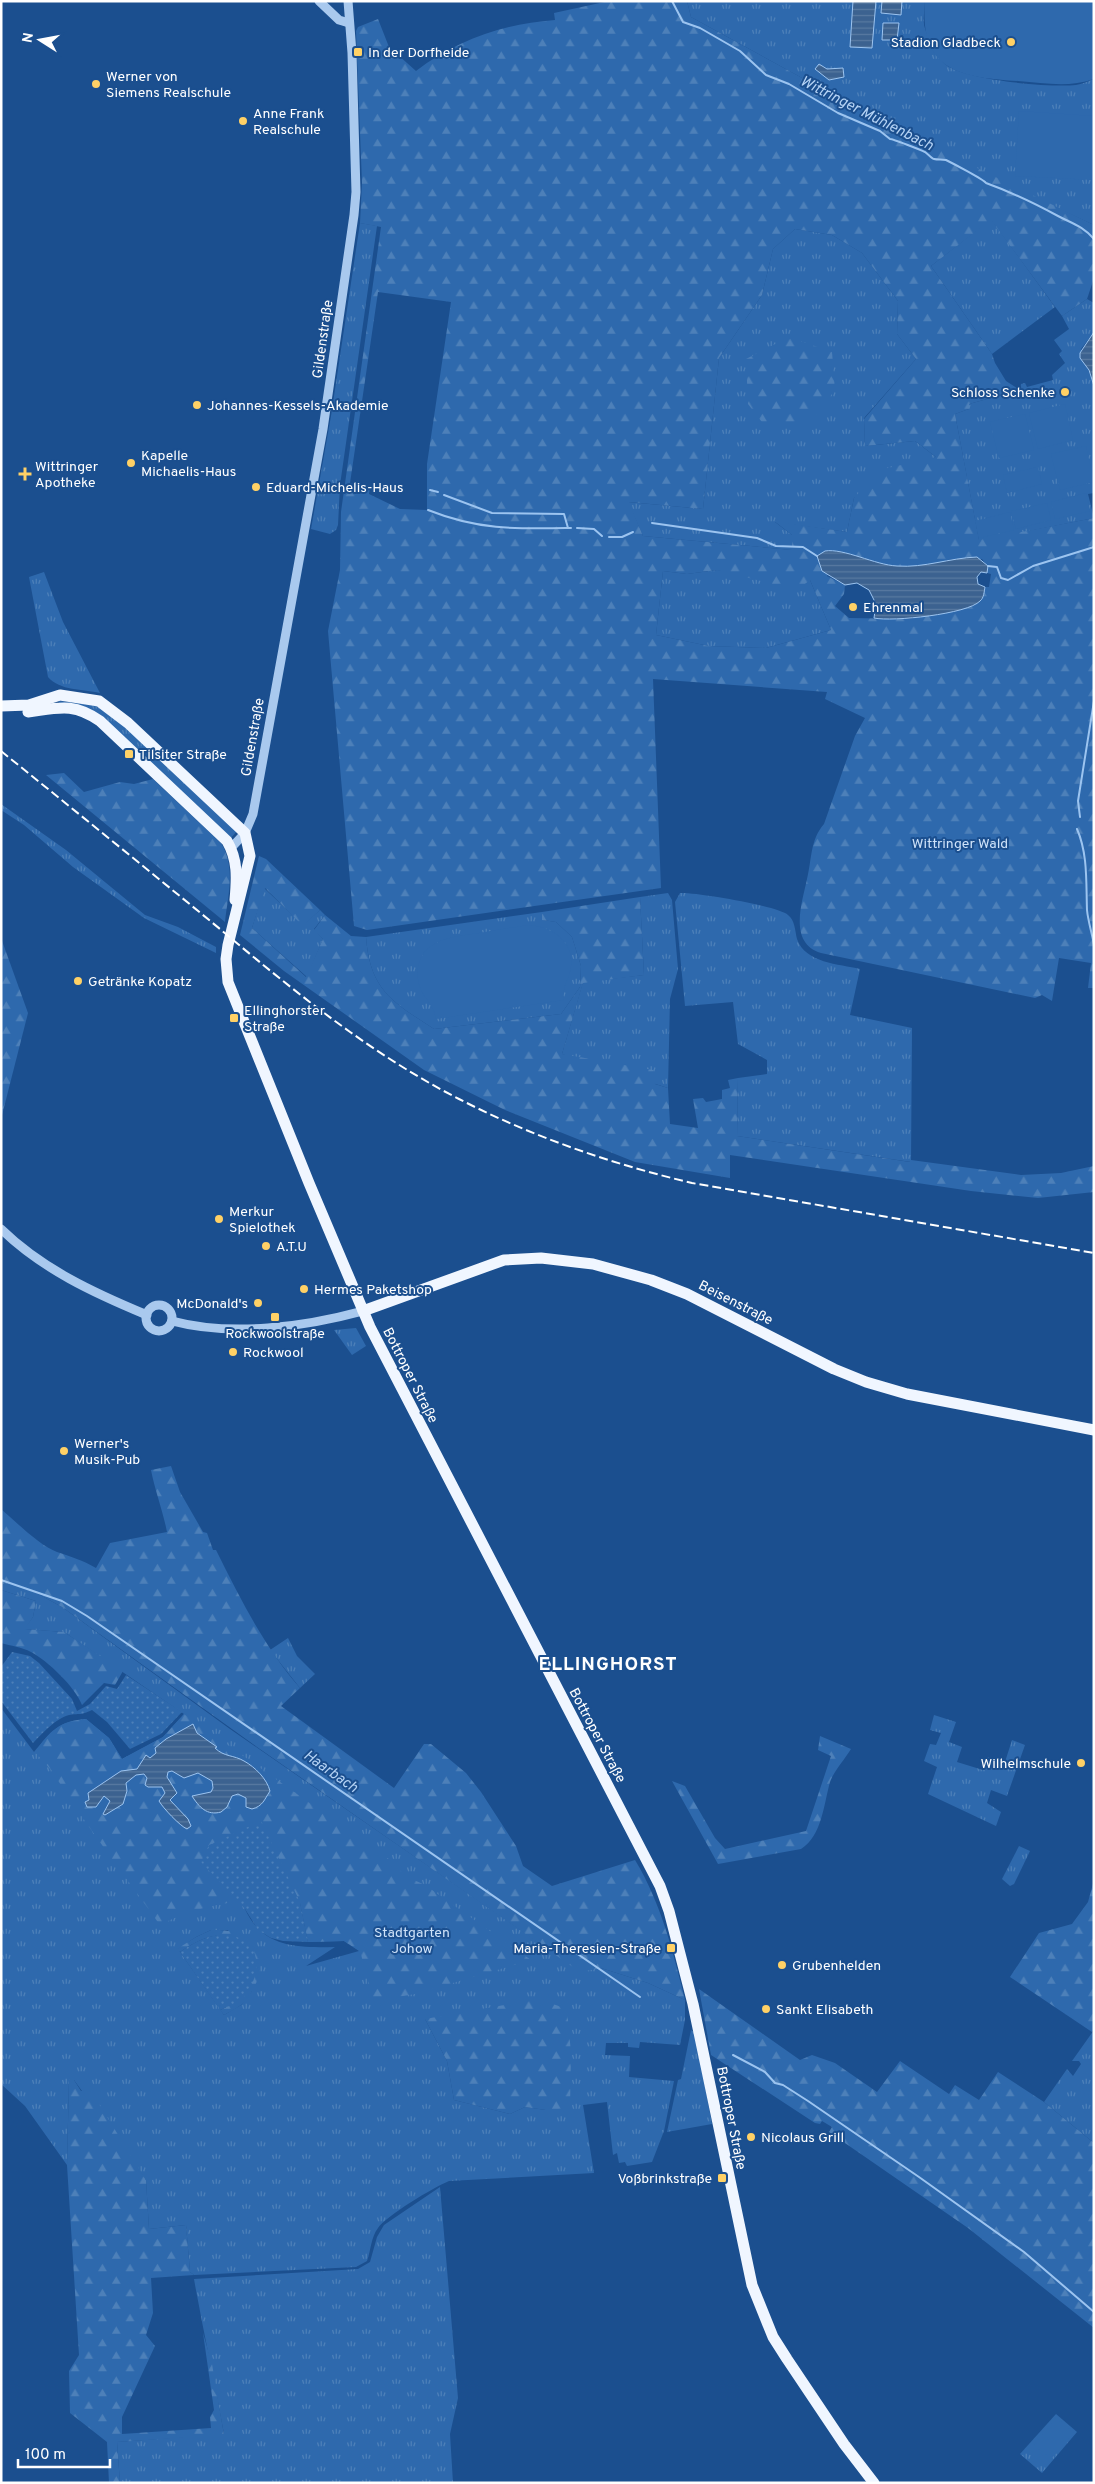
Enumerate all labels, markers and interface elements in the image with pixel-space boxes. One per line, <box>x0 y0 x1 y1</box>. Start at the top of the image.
north arrow <box>15 15 65 65</box>
text: N <box>19 31 38 44</box>
place label: Stadion Gladbeck <box>891 35 1001 52</box>
marker: Stadion Gladbeck <box>1005 36 1017 48</box>
place label: In der Dorfheide <box>368 45 469 62</box>
marker: In der Dorfheide <box>352 46 364 58</box>
place label: Werner von Siemens Realschule <box>106 69 231 102</box>
water label: Wittringer Mühlenbach <box>797 73 936 156</box>
marker: Werner von Siemens Realschule <box>90 78 102 90</box>
place label: Anne Frank Realschule <box>253 106 324 139</box>
marker: Anne Frank Realschule <box>237 115 249 127</box>
street label: Gildenstraße <box>310 299 337 380</box>
place label: Schloss Schenke <box>951 385 1055 402</box>
marker: Schloss Schenke <box>1059 386 1071 398</box>
place label: Johannes-Kessels-Akademie <box>207 398 389 415</box>
marker: Johannes-Kessels-Akademie <box>191 399 203 411</box>
place label: Kapelle Michaelis-Haus <box>141 448 236 481</box>
marker: Kapelle Michaelis-Haus <box>125 457 137 469</box>
place label: Wittringer Apotheke <box>35 459 99 492</box>
marker: Wittringer Apotheke <box>19 468 31 480</box>
place label: Eduard-Michelis-Haus <box>266 480 404 497</box>
marker: Eduard-Michelis-Haus <box>250 481 262 493</box>
place label: Ehrenmal <box>863 600 923 617</box>
marker: Ehrenmal <box>847 601 859 613</box>
street label: Gildenstraße <box>238 697 269 778</box>
place label: Tilsiter Straße <box>139 747 227 764</box>
marker: Tilsiter Straße <box>123 748 135 760</box>
park label: Wittringer Wald <box>912 836 1008 853</box>
place label: Getränke Kopatz <box>88 974 192 991</box>
marker: Getränke Kopatz <box>72 975 84 987</box>
place label: Ellinghorster Straße <box>244 1003 326 1036</box>
marker: Ellinghorster Straße <box>228 1012 240 1024</box>
place label: Merkur Spielothek <box>229 1204 296 1237</box>
marker: Merkur Spielothek <box>213 1213 225 1225</box>
place label: A.T.U <box>276 1239 307 1256</box>
marker: A.T.U <box>260 1240 272 1252</box>
street label: Beisenstraße <box>695 1277 775 1329</box>
place label: Hermes Paketshop <box>314 1282 432 1299</box>
marker: Hermes Paketshop <box>298 1283 310 1295</box>
place label: McDonald's <box>176 1296 248 1313</box>
marker: McDonald's <box>252 1297 264 1309</box>
marker: Rockwoolstraße <box>269 1311 281 1323</box>
street label: Bottroper Straße <box>378 1325 441 1426</box>
place label: Rockwoolstraße <box>225 1326 325 1343</box>
place label: Rockwool <box>243 1345 304 1362</box>
marker: Rockwool <box>227 1346 239 1358</box>
place label: Werner's Musik-Pub <box>74 1436 140 1469</box>
marker: Werner's Musik-Pub <box>58 1445 70 1457</box>
district label: ELLINGHORST <box>538 1653 678 1677</box>
street label: Bottroper Straße <box>565 1685 629 1786</box>
water label: Haarbach <box>299 1747 361 1798</box>
place label: Wilhelmschule <box>980 1756 1071 1773</box>
marker: Wilhelmschule <box>1075 1757 1087 1769</box>
park label: Stadtgarten Johow <box>374 1925 450 1958</box>
place label: Maria-Theresien-Straße <box>513 1941 661 1958</box>
marker: Maria-Theresien-Straße <box>665 1942 677 1954</box>
place label: Grubenhelden <box>792 1958 881 1975</box>
marker: Grubenhelden <box>776 1959 788 1971</box>
place label: Sankt Elisabeth <box>776 2002 873 2019</box>
marker: Sankt Elisabeth <box>760 2003 772 2015</box>
street label: Bottroper Straße <box>712 2065 749 2171</box>
place label: Nicolaus Grill <box>761 2130 844 2147</box>
marker: Nicolaus Grill <box>745 2131 757 2143</box>
place label: Voßbrinkstraße <box>618 2171 712 2188</box>
marker: Voßbrinkstraße <box>716 2172 728 2184</box>
scale bar <box>18 2436 110 2468</box>
text: 100 m <box>25 2446 66 2465</box>

